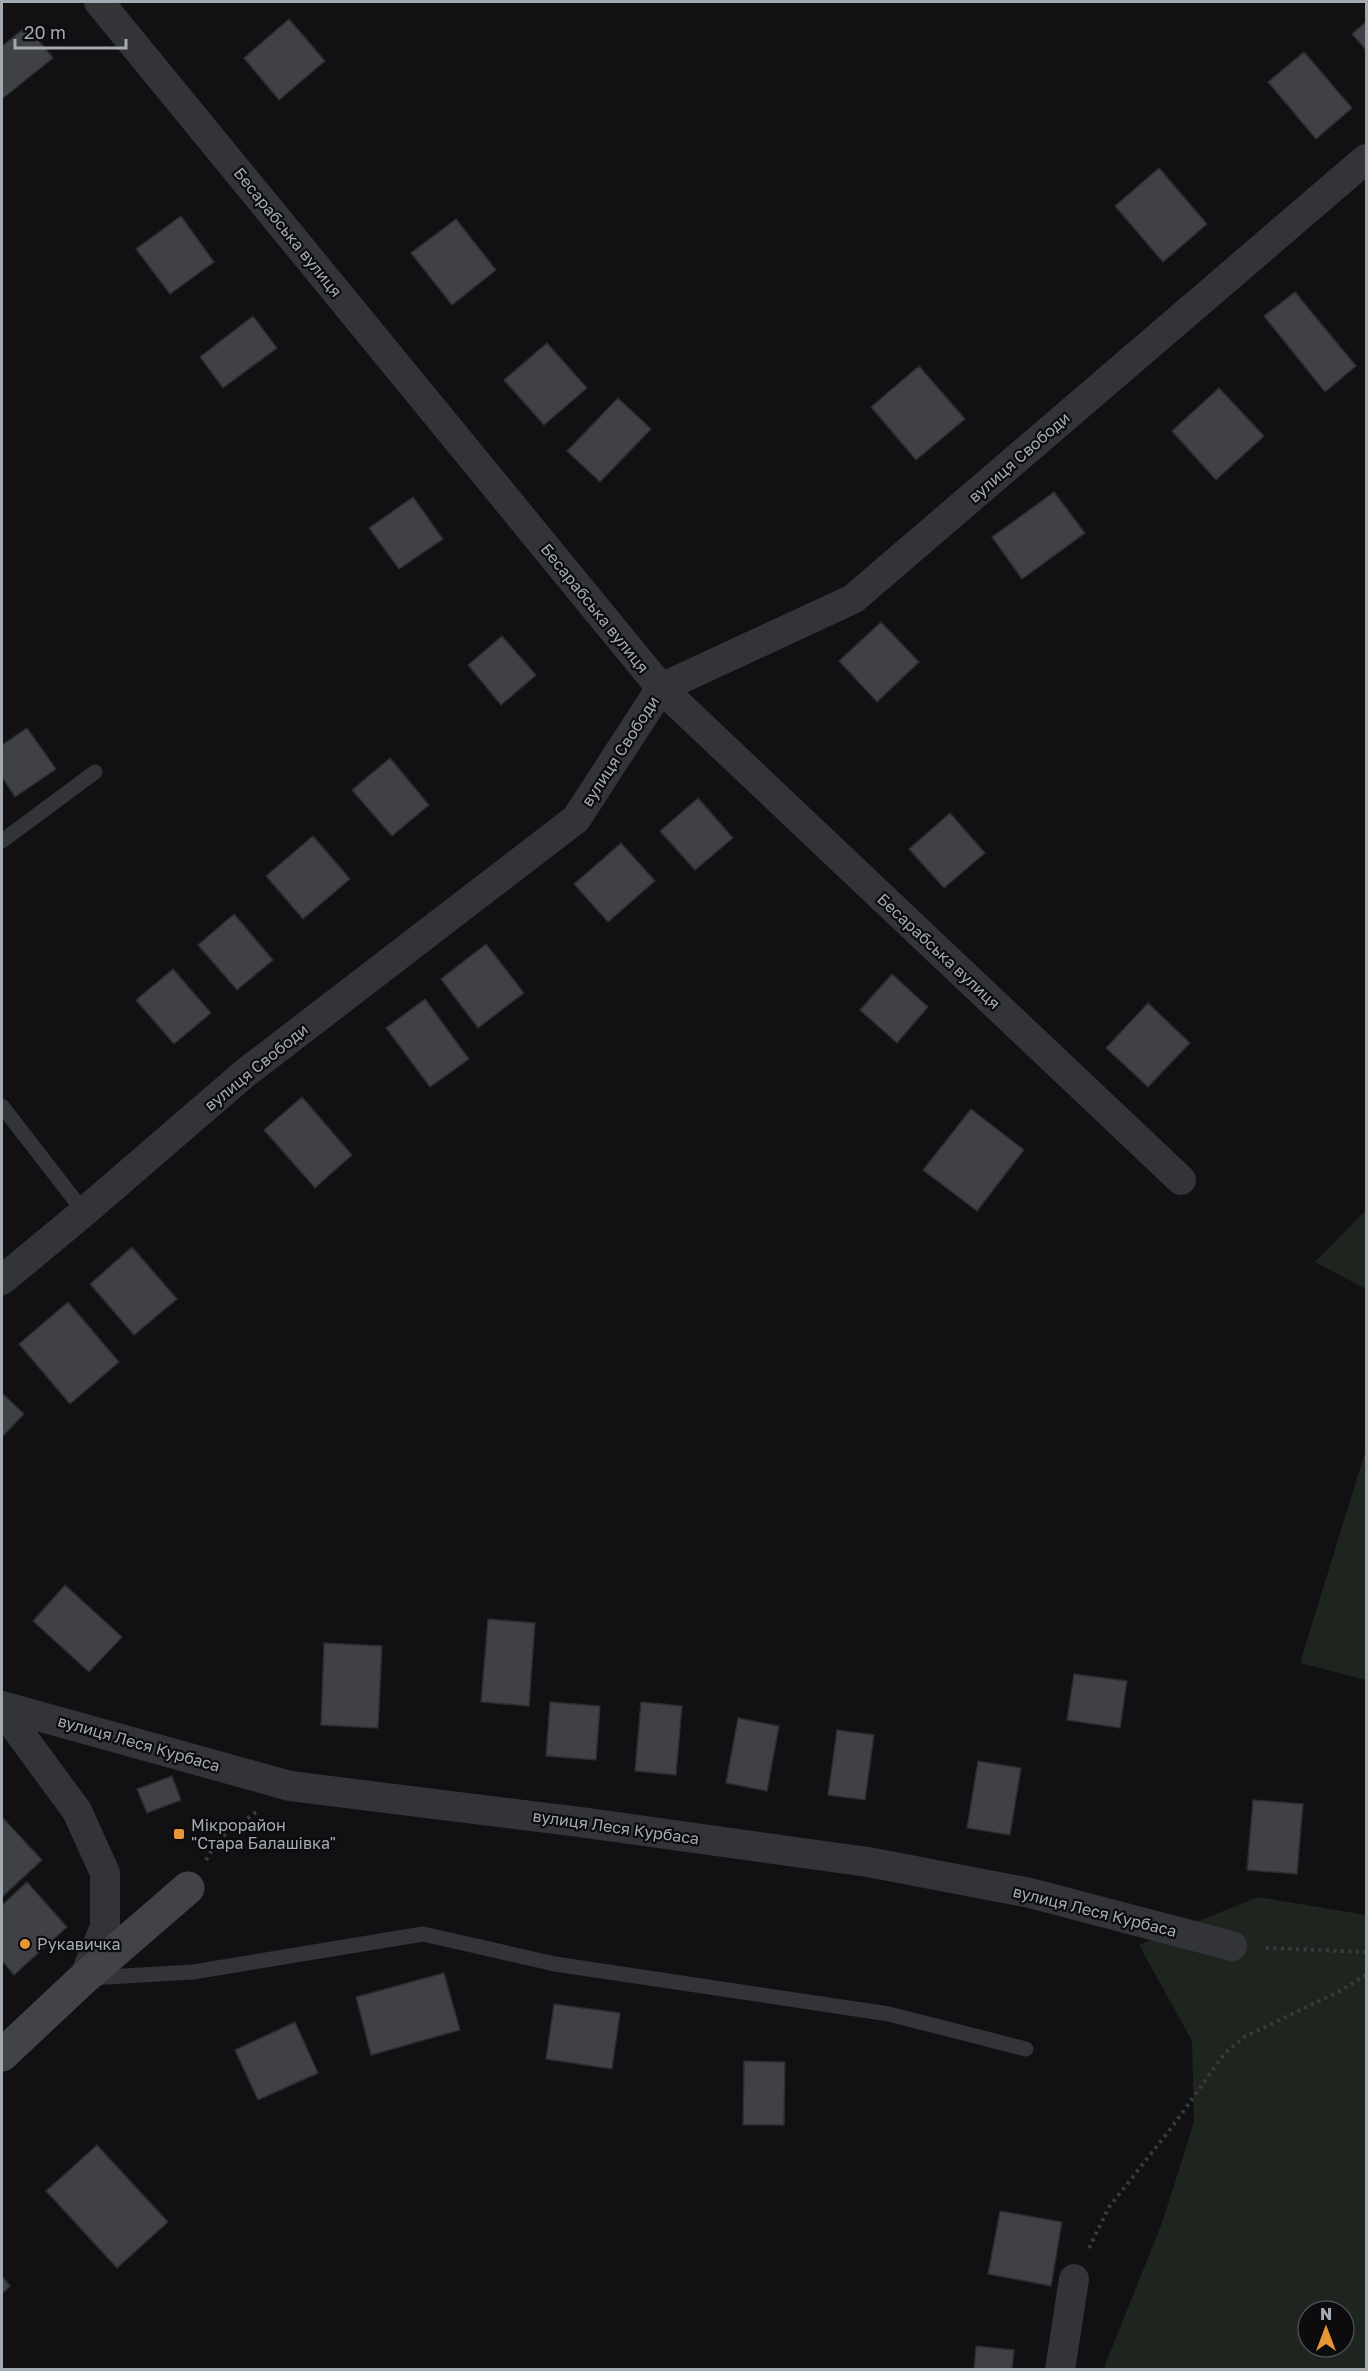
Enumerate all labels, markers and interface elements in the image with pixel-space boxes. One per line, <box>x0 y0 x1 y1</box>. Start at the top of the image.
scale bar <box>15 12 126 50</box>
text: 20 m <box>24 21 66 43</box>
street label: Бесарабська вулиця <box>230 163 346 301</box>
street label: вулиця Свободи <box>964 408 1074 506</box>
street label: Бесарабська вулиця <box>537 539 653 677</box>
street label: вулиця Свободи <box>577 692 663 810</box>
street label: Бесарабська вулиця <box>873 889 1005 1013</box>
street label: вулиця Свободи <box>200 1019 312 1115</box>
street label: вулиця Леся Курбаса <box>56 1710 222 1776</box>
street label: вулиця Леся Курбаса <box>531 1805 701 1849</box>
place label: Мікрорайон "Стара Балашівка" <box>191 1815 336 1853</box>
marker: Мікрорайон "Стара Балашівка" <box>172 1827 186 1841</box>
street label: вулиця Леся Курбаса <box>1011 1881 1179 1941</box>
place label: Рукавичка <box>37 1934 121 1954</box>
marker: Рукавичка <box>18 1937 32 1951</box>
north arrow <box>1296 2299 1356 2359</box>
text: N <box>1320 2304 1332 2324</box>

